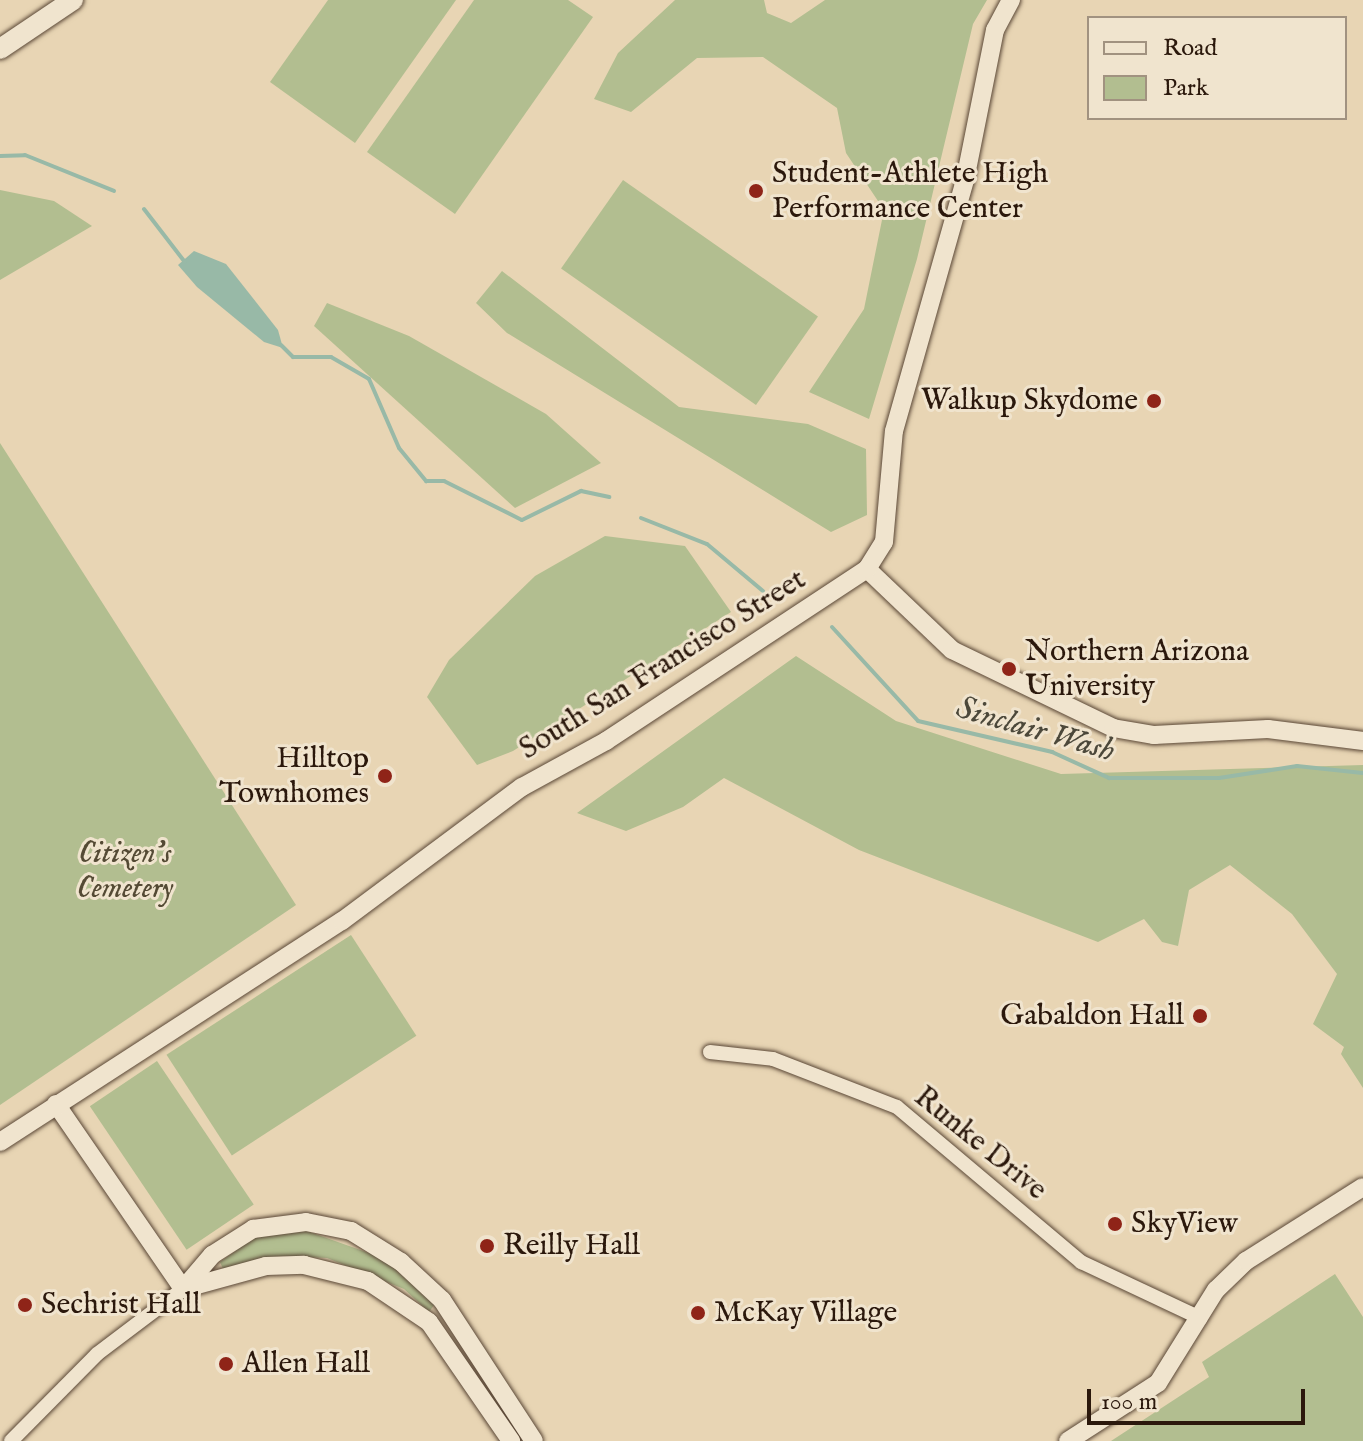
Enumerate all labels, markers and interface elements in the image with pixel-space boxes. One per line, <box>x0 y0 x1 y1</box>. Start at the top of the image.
legend <box>1087 16 1347 120</box>
text: Road <box>1163 33 1217 64</box>
text: Park <box>1163 73 1209 104</box>
place label: Student-Athlete High Performance Center <box>772 156 1048 226</box>
marker: Student-Athlete High Performance Center <box>747 182 765 200</box>
place label: Walkup Skydome <box>921 383 1138 419</box>
marker: Walkup Skydome <box>1145 392 1163 410</box>
street label: South San Francisco Street <box>513 562 813 768</box>
place label: Northern Arizona University <box>1025 634 1249 704</box>
marker: Northern Arizona University <box>1000 660 1018 678</box>
water label: Sinclair Wash <box>951 690 1119 772</box>
place label: Hilltop Townhomes <box>219 741 369 812</box>
marker: Hilltop Townhomes <box>376 767 394 785</box>
park label: Citizen's Cemetery <box>77 836 173 906</box>
place label: Gabaldon Hall <box>1000 998 1184 1034</box>
marker: Gabaldon Hall <box>1191 1007 1209 1025</box>
street label: Runke Drive <box>906 1080 1054 1208</box>
place label: SkyView <box>1131 1206 1238 1242</box>
marker: SkyView <box>1106 1215 1124 1233</box>
place label: Reilly Hall <box>503 1228 640 1264</box>
marker: Reilly Hall <box>478 1237 496 1255</box>
place label: Sechrist Hall <box>41 1287 201 1323</box>
place label: McKay Village <box>714 1295 897 1331</box>
marker: Sechrist Hall <box>16 1296 34 1314</box>
marker: McKay Village <box>689 1304 707 1322</box>
place label: Allen Hall <box>242 1346 370 1382</box>
marker: Allen Hall <box>217 1355 235 1373</box>
scale bar <box>1091 1373 1309 1423</box>
text: 100 m <box>1101 1387 1157 1418</box>

